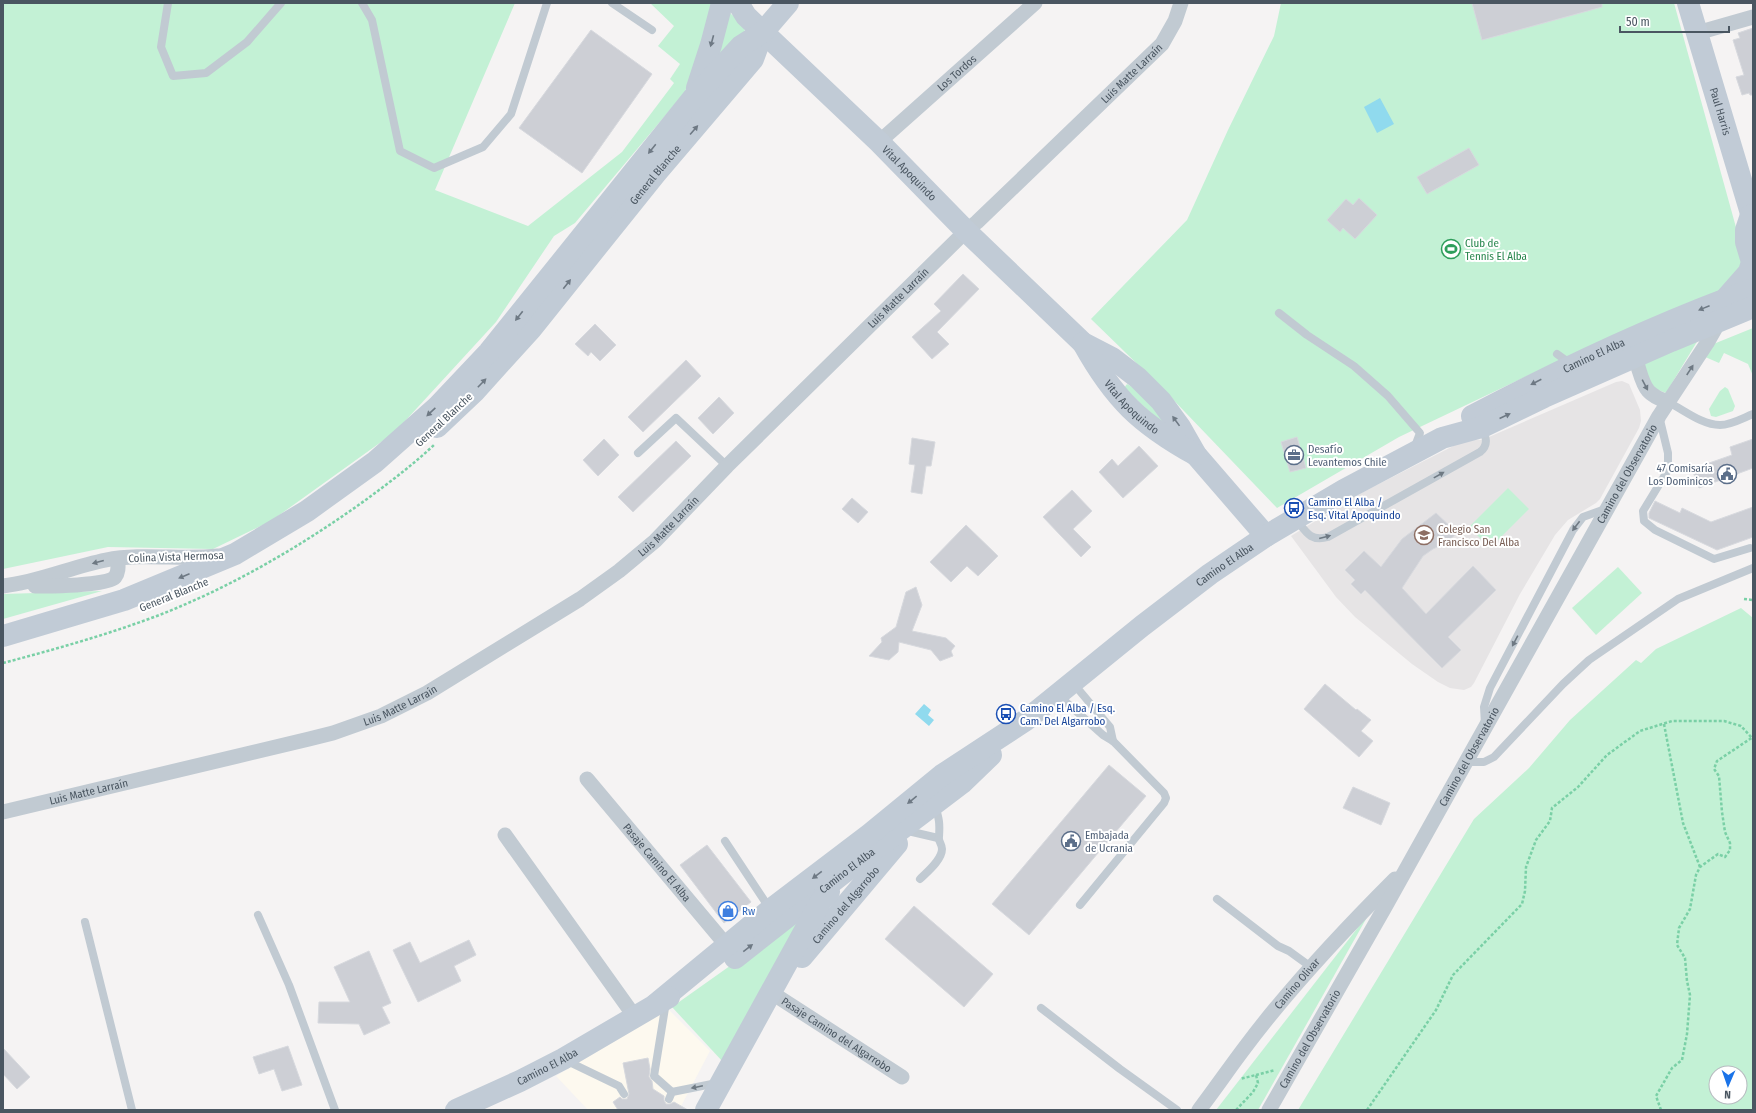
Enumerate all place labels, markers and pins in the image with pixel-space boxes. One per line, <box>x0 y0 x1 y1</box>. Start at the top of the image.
place label: Club de Tennis El Alba <box>1465 237 1527 263</box>
sports icon: Club de Tennis El Alba <box>1440 238 1462 260</box>
place label: Desafío Levantemos Chile <box>1308 443 1387 469</box>
office icon: Desafío Levantemos Chile <box>1283 444 1305 466</box>
place label: 47 Comisaría Los Dominicos <box>1648 462 1713 488</box>
public building icon: 47 Comisaría Los Dominicos <box>1716 463 1738 485</box>
place label: Camino El Alba / Esq. Vital Apoquindo <box>1308 496 1401 522</box>
bus stop icon: Camino El Alba / Esq. Vital Apoquindo <box>1283 497 1305 519</box>
place label: Colegio San Francisco Del Alba <box>1438 523 1519 549</box>
school or university icon: Colegio San Francisco Del Alba <box>1413 524 1435 546</box>
place label: Camino El Alba / Esq. Cam. Del Algarrobo <box>1020 702 1115 728</box>
bus stop icon: Camino El Alba / Esq. Cam. Del Algarrobo <box>995 703 1017 725</box>
place label: Embajada de Ucrania <box>1085 829 1133 855</box>
public building icon: Embajada de Ucrania <box>1060 830 1082 852</box>
shop icon: Rw <box>717 900 739 922</box>
place label: Rw <box>742 905 755 918</box>

